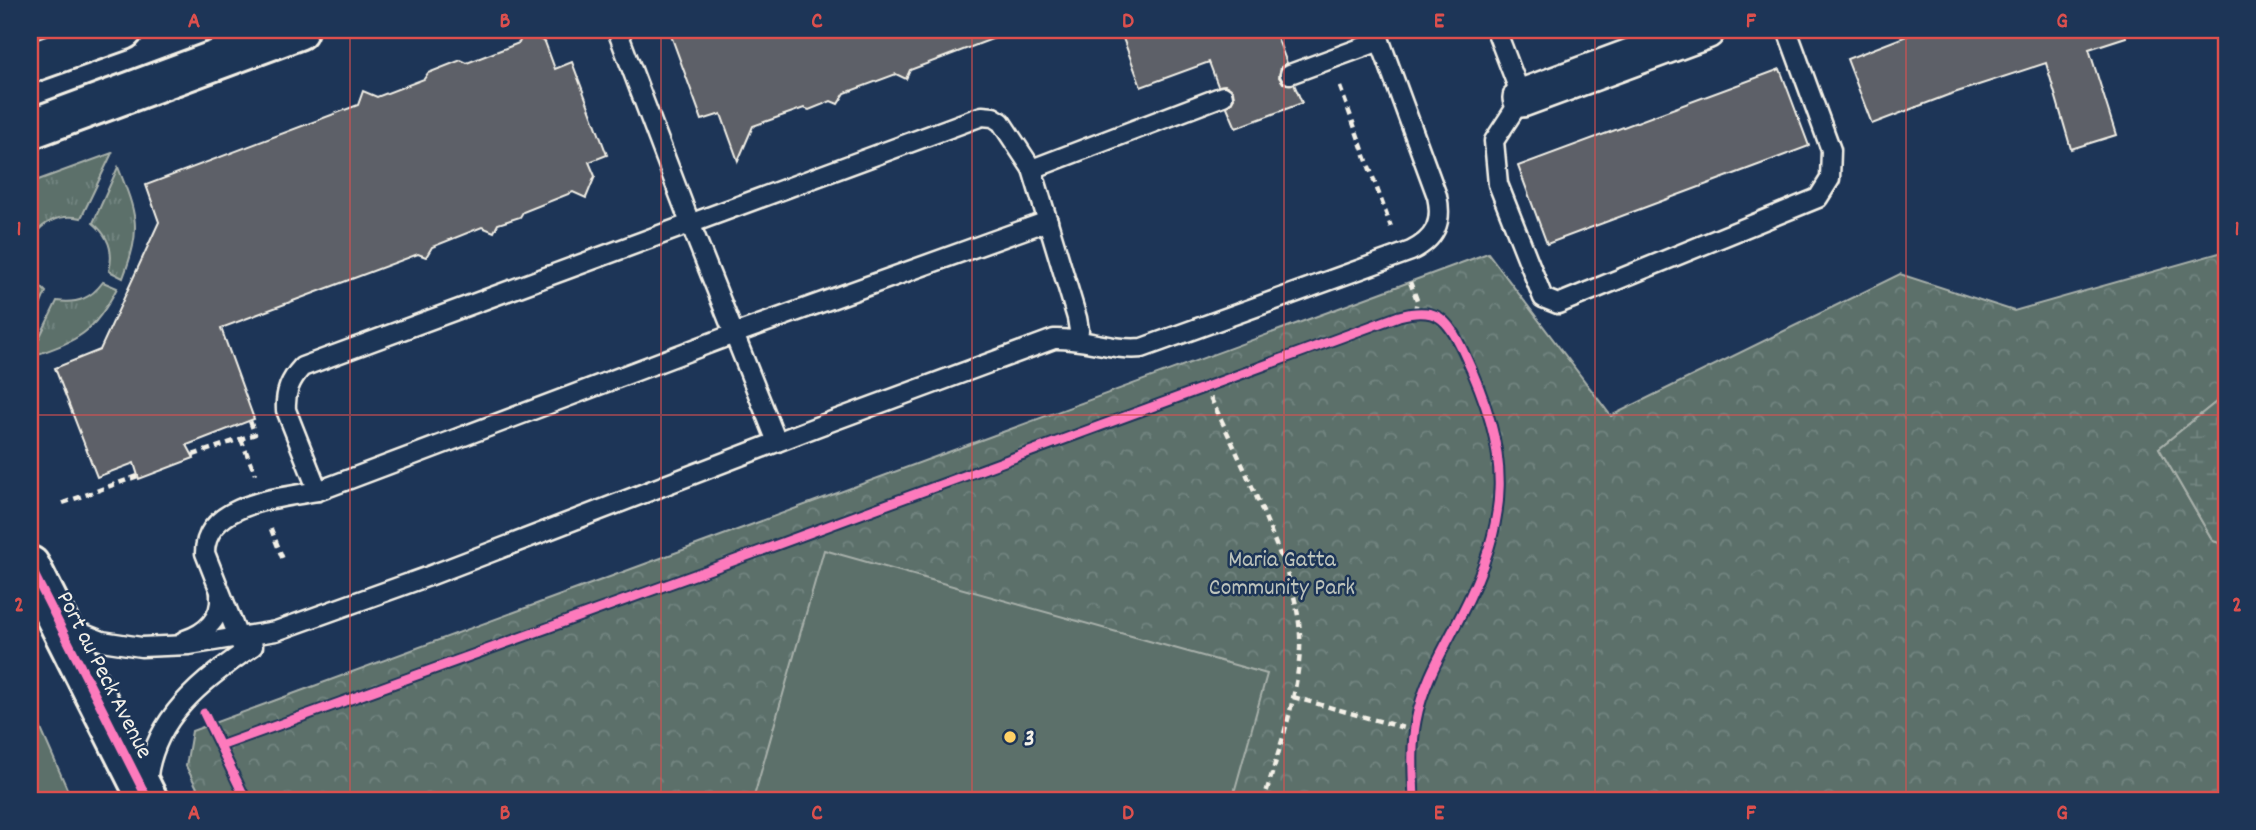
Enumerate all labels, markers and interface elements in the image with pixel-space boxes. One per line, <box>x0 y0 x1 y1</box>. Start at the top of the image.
text: A <box>188 6 200 39</box>
text: B <box>500 6 511 39</box>
text: C <box>811 6 823 39</box>
text: D <box>1122 6 1134 39</box>
text: E <box>1434 6 1445 39</box>
text: F <box>1746 6 1757 39</box>
text: G <box>2056 6 2068 39</box>
text: 1 <box>16 214 22 247</box>
text: 1 <box>2234 214 2240 247</box>
park label: Maria Gatta Community Park <box>1209 544 1355 606</box>
street label: Port au Peck Avenue <box>46 586 160 765</box>
text: 2 <box>14 590 24 623</box>
text: 2 <box>2232 590 2242 623</box>
place label: 3 <box>1024 723 1035 757</box>
marker: 3 <box>1002 729 1018 745</box>
text: A <box>188 798 200 830</box>
text: B <box>500 798 511 830</box>
text: C <box>811 798 823 830</box>
text: D <box>1122 798 1134 830</box>
text: E <box>1434 798 1445 830</box>
text: F <box>1746 798 1757 830</box>
text: G <box>2056 798 2068 830</box>

